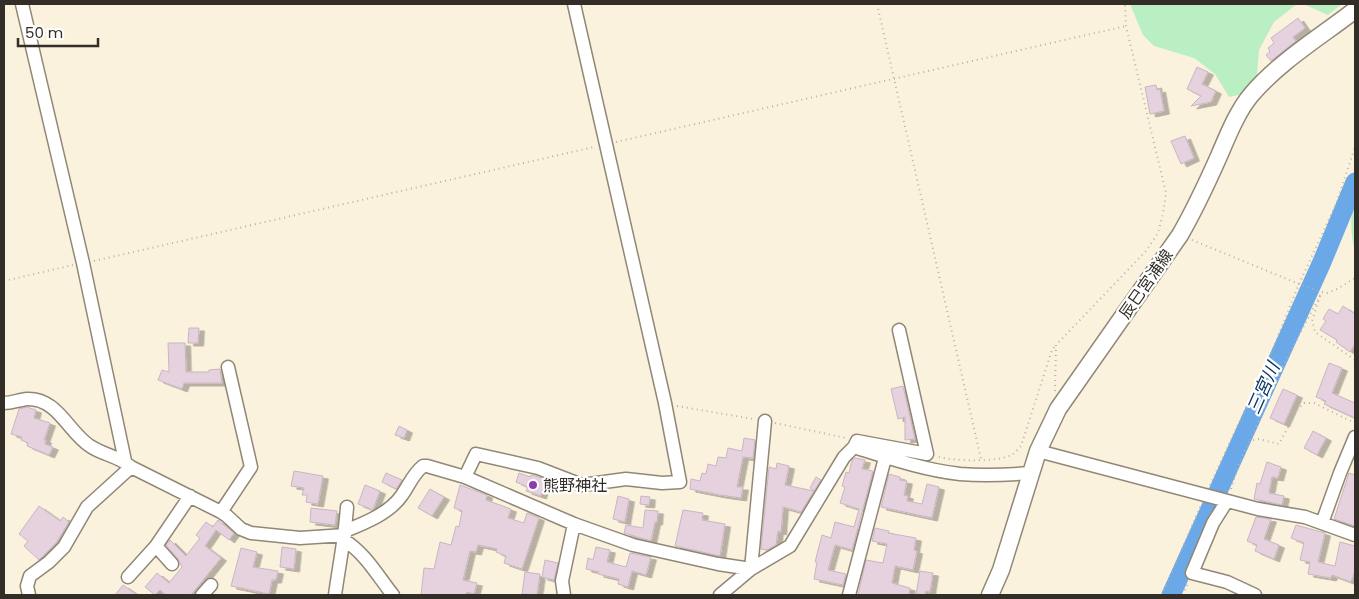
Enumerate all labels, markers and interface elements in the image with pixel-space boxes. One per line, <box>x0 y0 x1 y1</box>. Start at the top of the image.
scale bar <box>18 15 98 47</box>
text: 50 m <box>25 22 63 43</box>
street label: 辰巳宮浦線 <box>1114 245 1178 323</box>
water label: 三宮川 <box>1241 356 1286 418</box>
place label: 熊野神社 <box>543 474 607 497</box>
marker: 熊野神社 <box>527 479 539 491</box>

